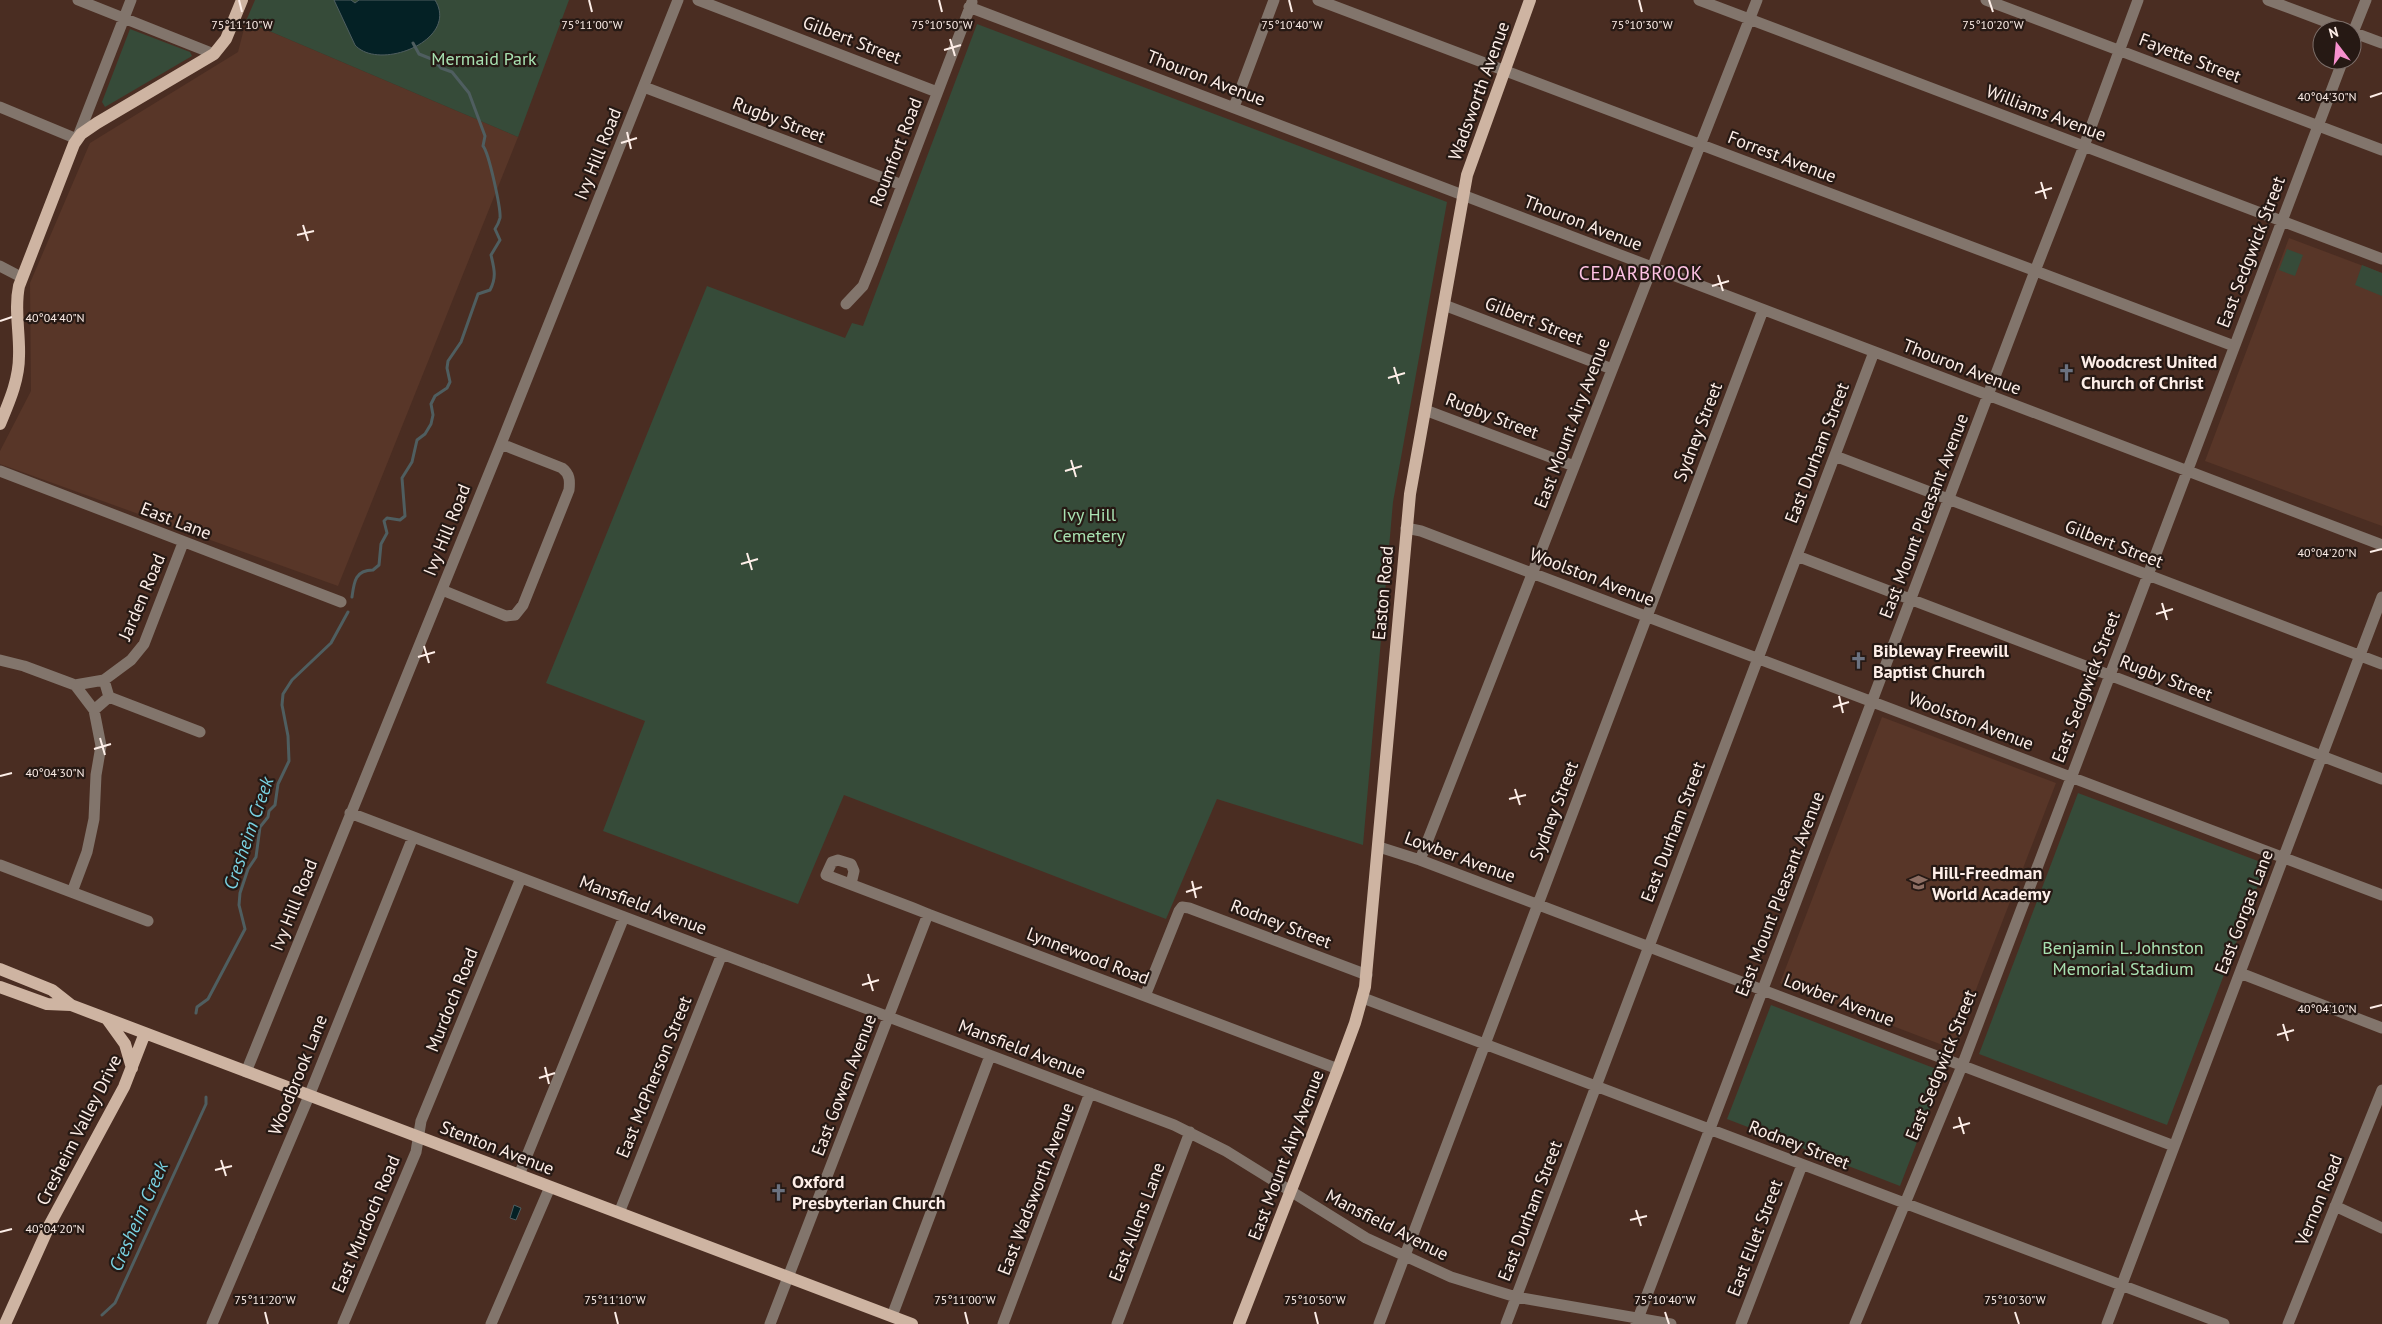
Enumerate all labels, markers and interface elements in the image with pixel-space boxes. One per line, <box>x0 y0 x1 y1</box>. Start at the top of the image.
street label: Gilbert Street <box>800 10 905 69</box>
text: 75°11'10"W <box>211 17 273 32</box>
text: 75°11'00"W <box>561 17 623 32</box>
text: 75°10'50"W <box>911 17 973 32</box>
text: 75°10'40"W <box>1261 17 1323 32</box>
text: 75°10'30"W <box>1611 17 1673 32</box>
text: 75°10'20"W <box>1962 17 2024 32</box>
street label: Wadsworth Avenue <box>1443 18 1514 163</box>
north arrow <box>2312 20 2362 70</box>
text: N <box>2327 23 2340 42</box>
street label: Fayette Street <box>2136 28 2244 88</box>
street label: Thouron Avenue <box>1144 44 1269 111</box>
park label: Mermaid Park <box>431 47 537 70</box>
street label: Williams Avenue <box>1983 79 2109 146</box>
text: 40°04'30"N <box>2297 89 2357 104</box>
street label: Rugby Street <box>729 91 829 148</box>
street label: Roumfort Road <box>864 94 927 209</box>
street label: Ivy Hill Road <box>569 105 626 203</box>
street label: Forrest Avenue <box>1725 125 1840 188</box>
street label: East Sedgwick Street <box>2211 173 2290 331</box>
street label: Thouron Avenue <box>1521 189 1646 256</box>
district label: CEDARBROOK <box>1579 261 1703 285</box>
street label: Gilbert Street <box>1482 291 1587 350</box>
text: 40°04'40"N <box>25 310 85 325</box>
street label: Thouron Avenue <box>1900 333 2025 400</box>
street label: East Mount Airy Avenue <box>1528 334 1615 511</box>
place label: Woodcrest United Church of Christ <box>2081 350 2217 394</box>
church icon: Woodcrest United Church of Christ <box>2057 362 2077 382</box>
street label: Sydney Street <box>1668 379 1727 485</box>
street label: East Durham Street <box>1779 379 1854 526</box>
street label: Rugby Street <box>1442 387 1542 444</box>
street label: East Mount Pleasant Avenue <box>1874 410 1973 622</box>
street label: Ivy Hill Road <box>418 481 475 579</box>
street label: East Lane <box>138 497 215 545</box>
park label: Ivy Hill Cemetery <box>1053 503 1126 547</box>
street label: Gilbert Street <box>2062 514 2167 573</box>
street label: Woolston Avenue <box>1526 542 1658 611</box>
street label: Easton Road <box>1367 545 1398 641</box>
text: 40°04'20"N <box>2297 545 2357 560</box>
street label: Jarden Road <box>113 550 170 645</box>
street label: East Sedgwick Street <box>2046 608 2125 766</box>
place label: Bibleway Freewill Baptist Church <box>1873 639 2010 683</box>
street label: Rugby Street <box>2116 649 2216 706</box>
church icon: Bibleway Freewill Baptist Church <box>1849 651 1869 671</box>
street label: Woolston Avenue <box>1905 686 2037 755</box>
street label: Sydney Street <box>1524 758 1583 864</box>
street label: East Durham Street <box>1635 758 1710 905</box>
text: 40°04'30"N <box>25 765 85 780</box>
water label: Cresheim Creek <box>217 772 279 893</box>
street label: East Mount Pleasant Avenue <box>1730 788 1829 1000</box>
street label: Lowber Avenue <box>1402 826 1519 887</box>
street label: East Gorgas Lane <box>2209 846 2278 977</box>
street label: Ivy Hill Road <box>265 856 322 954</box>
place label: Hill-Freedman World Academy <box>1932 861 2051 905</box>
street label: Mansfield Avenue <box>576 870 710 939</box>
school or university icon: Hill-Freedman World Academy <box>1908 873 1928 893</box>
street label: Rodney Street <box>1227 894 1335 953</box>
street label: Lynnewood Road <box>1024 922 1153 989</box>
park label: Benjamin L. Johnston Memorial Stadium <box>2042 936 2204 980</box>
street label: Murdoch Road <box>420 944 483 1055</box>
street label: Lowber Avenue <box>1781 968 1898 1031</box>
street label: East Sedgwick Street <box>1900 986 1981 1143</box>
street label: East McPherson Street <box>611 993 697 1161</box>
text: 40°04'10"N <box>2297 1001 2357 1016</box>
street label: Woodbrook Lane <box>263 1011 332 1138</box>
street label: East Gowen Avenue <box>806 1011 881 1159</box>
street label: Mansfield Avenue <box>955 1014 1089 1083</box>
street label: Cresheim Valley Drive <box>31 1051 126 1209</box>
street label: East Mount Airy Avenue <box>1242 1066 1329 1243</box>
street label: East Wadsworth Avenue <box>992 1099 1079 1278</box>
street label: Stenton Avenue <box>437 1115 557 1180</box>
street label: Rodney Street <box>1745 1115 1853 1174</box>
street label: East Durham Street <box>1492 1137 1567 1284</box>
street label: East Murdoch Road <box>326 1151 405 1296</box>
street label: Vernon Road <box>2289 1151 2347 1250</box>
water label: Cresheim Creek <box>103 1156 174 1275</box>
street label: East Allens Lane <box>1103 1159 1170 1285</box>
place label: Oxford Presbyterian Church <box>792 1170 946 1214</box>
street label: East Ellet Street <box>1722 1176 1787 1299</box>
church icon: Oxford Presbyterian Church <box>768 1182 788 1202</box>
street label: Mansfield Avenue <box>1322 1184 1453 1265</box>
text: 40°04'20"N <box>25 1221 85 1236</box>
text: 75°11'20"W <box>234 1292 296 1307</box>
text: 75°11'10"W <box>584 1292 646 1307</box>
text: 75°11'00"W <box>934 1292 996 1307</box>
text: 75°10'50"W <box>1284 1292 1346 1307</box>
text: 75°10'40"W <box>1634 1292 1696 1307</box>
text: 75°10'30"W <box>1984 1292 2046 1307</box>

